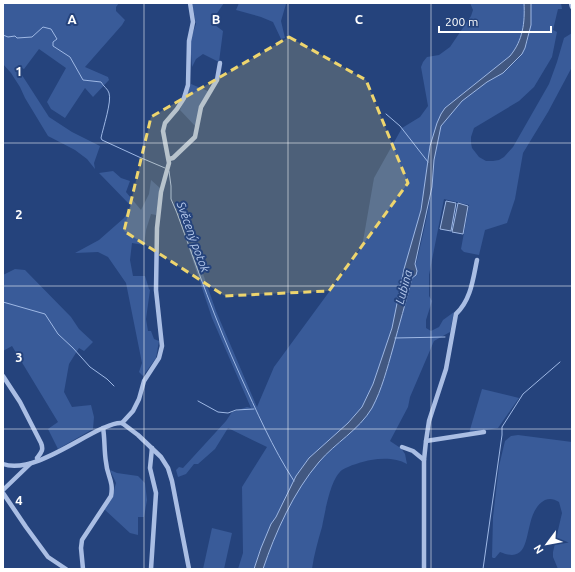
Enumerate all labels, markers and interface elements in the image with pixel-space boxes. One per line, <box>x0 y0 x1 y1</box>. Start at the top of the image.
scale bar <box>439 8 551 34</box>
text: A <box>67 12 77 26</box>
text: B <box>212 12 221 26</box>
text: C <box>355 12 364 26</box>
text: 200 m <box>445 15 478 28</box>
text: 1 <box>15 64 23 78</box>
water label: Svěcený potok <box>174 199 213 275</box>
text: 2 <box>15 207 23 221</box>
water label: Lubina <box>393 268 414 305</box>
text: 3 <box>15 350 23 364</box>
text: 4 <box>15 493 23 507</box>
north arrow <box>527 524 567 564</box>
text: N <box>531 543 546 556</box>

